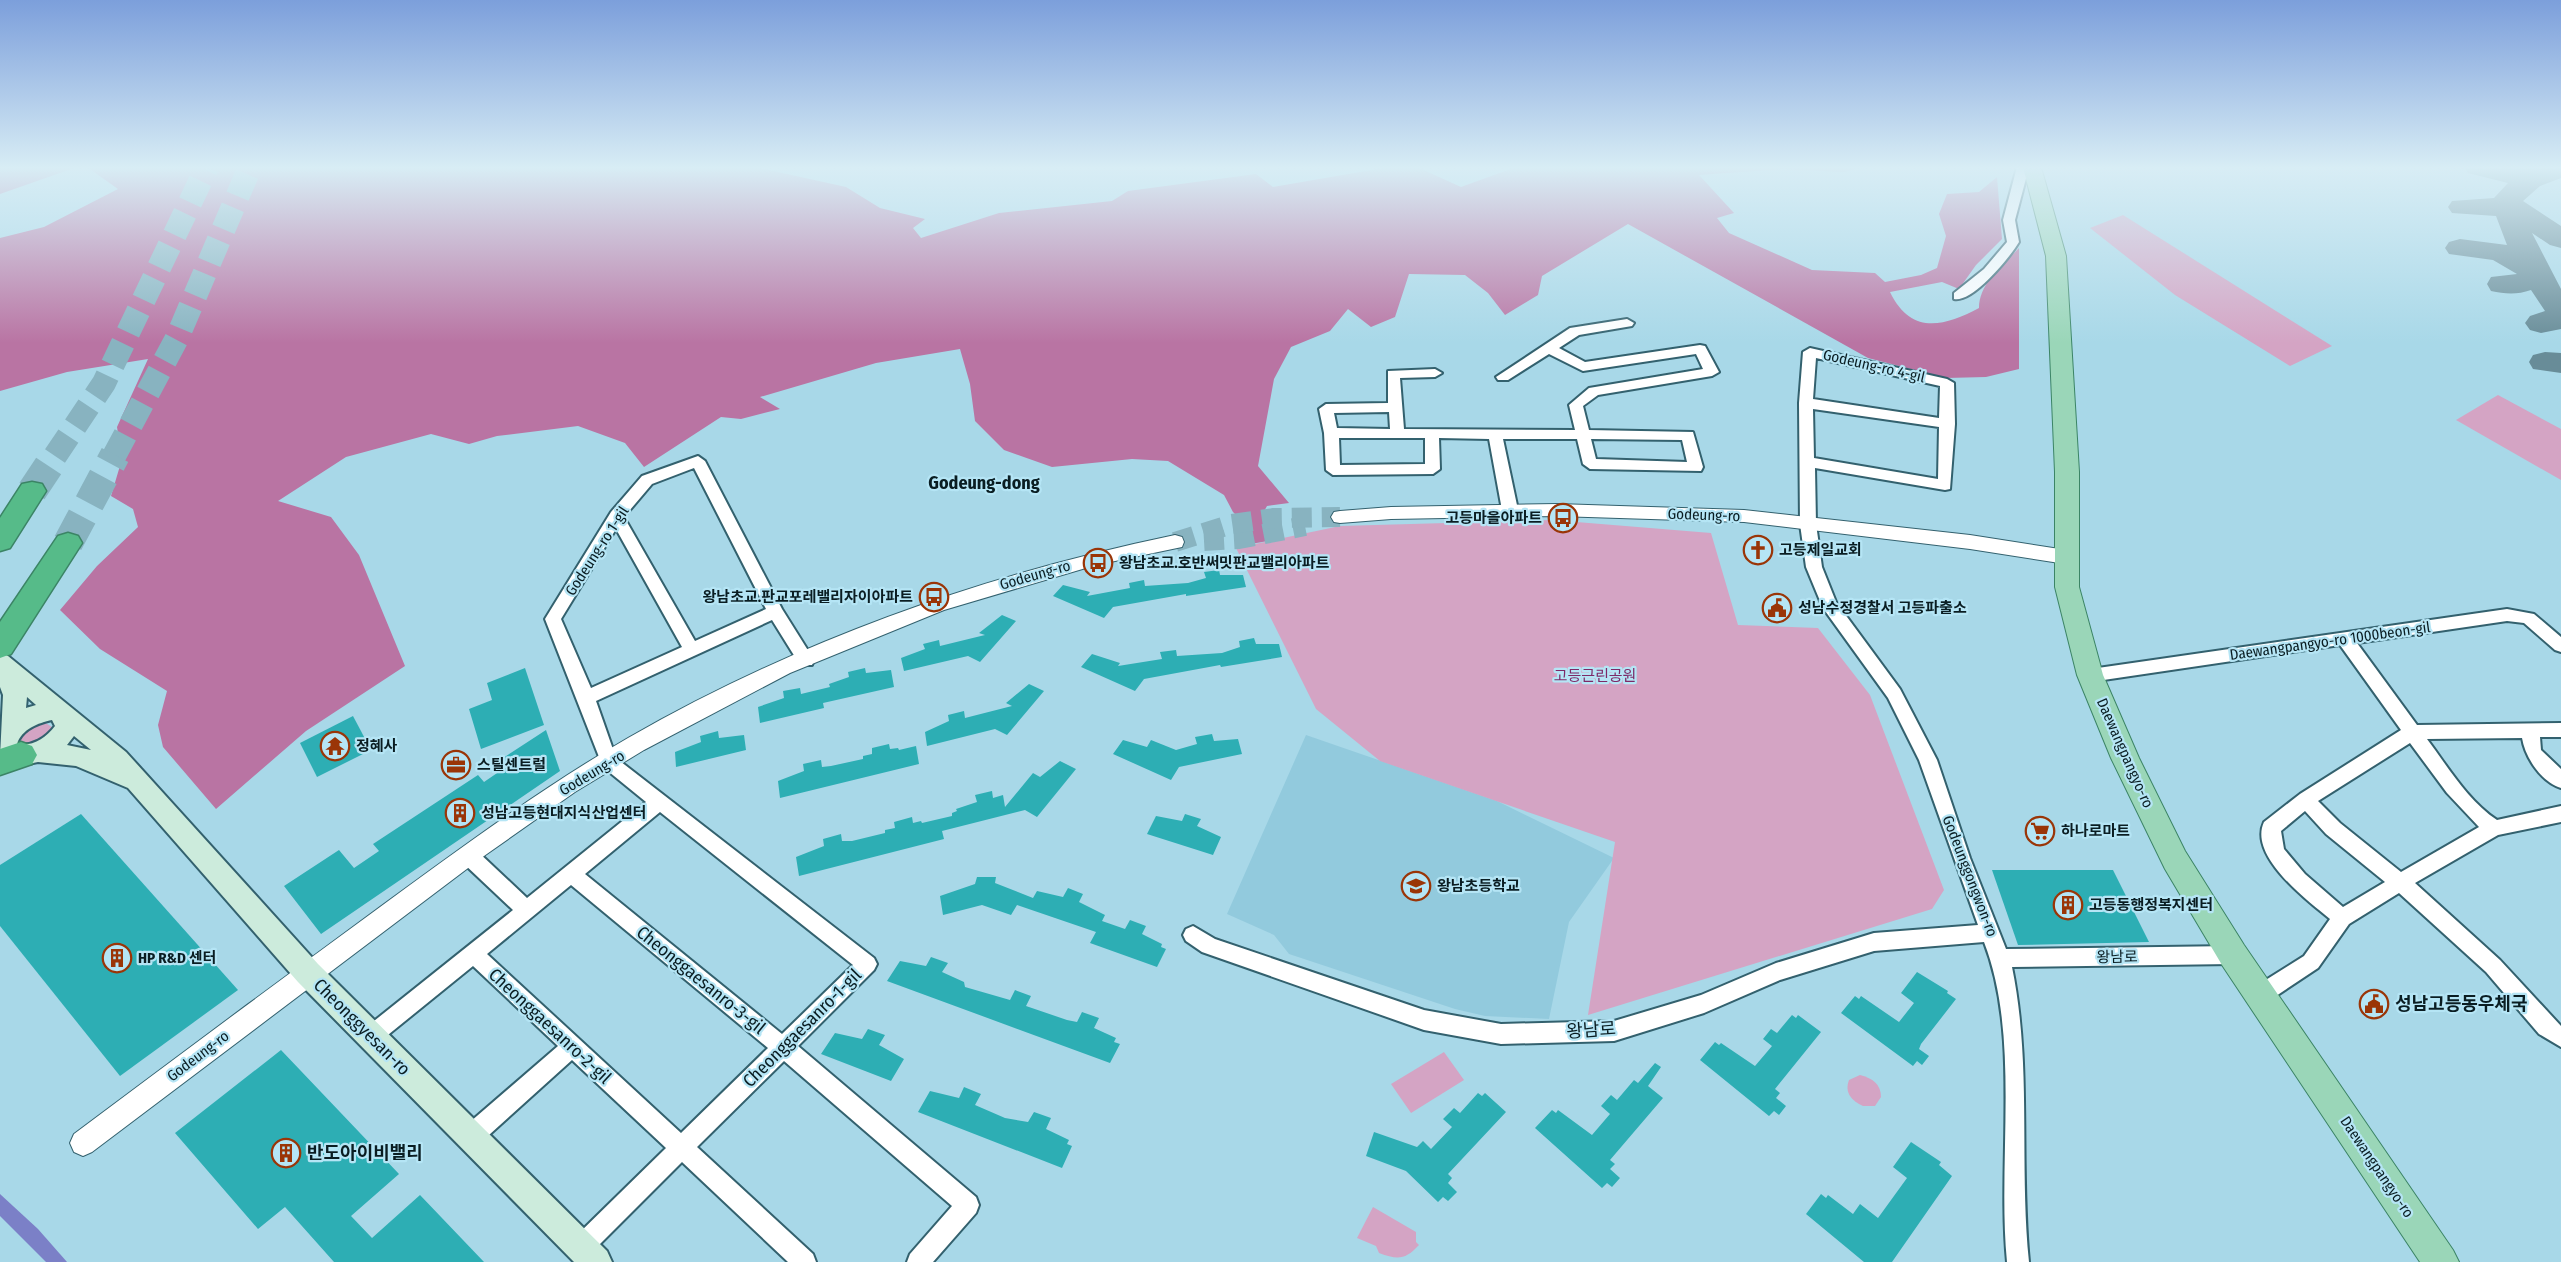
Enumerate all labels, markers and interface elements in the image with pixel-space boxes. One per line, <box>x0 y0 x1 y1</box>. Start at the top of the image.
street label: Godeung-ro 4-gil <box>1821 346 1927 386</box>
district label: Godeung-dong <box>928 472 1040 494</box>
bus stop icon: 고등마을아파트 <box>1547 502 1579 534</box>
street label: Godeung-ro 1-gil <box>562 503 632 599</box>
street label: Godeung-ro <box>1667 505 1741 525</box>
place label: 고등마을아파트 <box>1445 509 1542 527</box>
church icon: 고등제일교회 <box>1742 534 1774 566</box>
place label: 고등제일교회 <box>1779 541 1862 559</box>
bus stop icon: 왕남초교.호반써밋판교밸리아파트 <box>1082 547 1114 579</box>
place label: 왕남초교.호반써밋판교밸리아파트 <box>1119 554 1330 572</box>
street label: Godeung-ro <box>998 556 1073 594</box>
bus stop icon: 왕남초교.판교포레밸리자이아파트 <box>918 581 950 613</box>
place label: 왕남초교.판교포레밸리자이아파트 <box>703 588 913 606</box>
public building icon: 성남수정경찰서 고등파출소 <box>1761 592 1793 624</box>
place label: 성남수정경찰서 고등파출소 <box>1798 599 1967 617</box>
street label: Daewangpangyo-ro 1000beon-gil <box>2228 618 2432 664</box>
park label: 고등근린공원 <box>1554 667 1636 685</box>
street label: Daewangpangyo-ro <box>2093 695 2157 811</box>
temple icon: 정혜사 <box>319 730 351 762</box>
place label: 정혜사 <box>356 737 398 755</box>
street label: Godeung-ro <box>556 746 628 799</box>
office icon: 스틸센트럴 <box>440 749 472 781</box>
place label: 스틸센트럴 <box>477 756 546 774</box>
building icon: 성남고등현대지식산업센터 <box>444 797 476 829</box>
place label: 성남고등현대지식산업센터 <box>481 804 647 822</box>
street label: Godeunggongwon-ro <box>1939 813 2001 939</box>
supermarket icon: 하나로마트 <box>2024 815 2056 847</box>
place label: 하나로마트 <box>2061 822 2130 840</box>
school or university icon: 왕남초등학교 <box>1400 870 1432 902</box>
place label: 왕남초등학교 <box>1437 877 1520 895</box>
building icon: 고등동행정복지센터 <box>2052 889 2084 921</box>
place label: 고등동행정복지센터 <box>2089 896 2213 914</box>
street label: Cheonggaesanro-3-gil <box>632 921 770 1039</box>
building icon: HP R&D 센터 <box>101 942 133 974</box>
street label: 왕남로 <box>2096 948 2138 966</box>
place label: HP R&D 센터 <box>138 949 217 967</box>
street label: Cheonggaesanro-2-gil <box>484 964 616 1089</box>
street label: Cheonggaesanro-1-gil <box>738 964 866 1092</box>
street label: Cheonggyesan-ro <box>309 974 415 1080</box>
public building icon: 성남고등동우체국 <box>2358 988 2390 1020</box>
place label: 성남고등동우체국 <box>2395 993 2527 1015</box>
street label: 왕남로 <box>1565 1017 1617 1043</box>
street label: Godeung-ro <box>164 1027 233 1085</box>
street label: Daewangpangyo-ro <box>2336 1113 2418 1221</box>
building icon: 반도아이비밸리 <box>270 1137 302 1169</box>
place label: 반도아이비밸리 <box>307 1142 423 1164</box>

